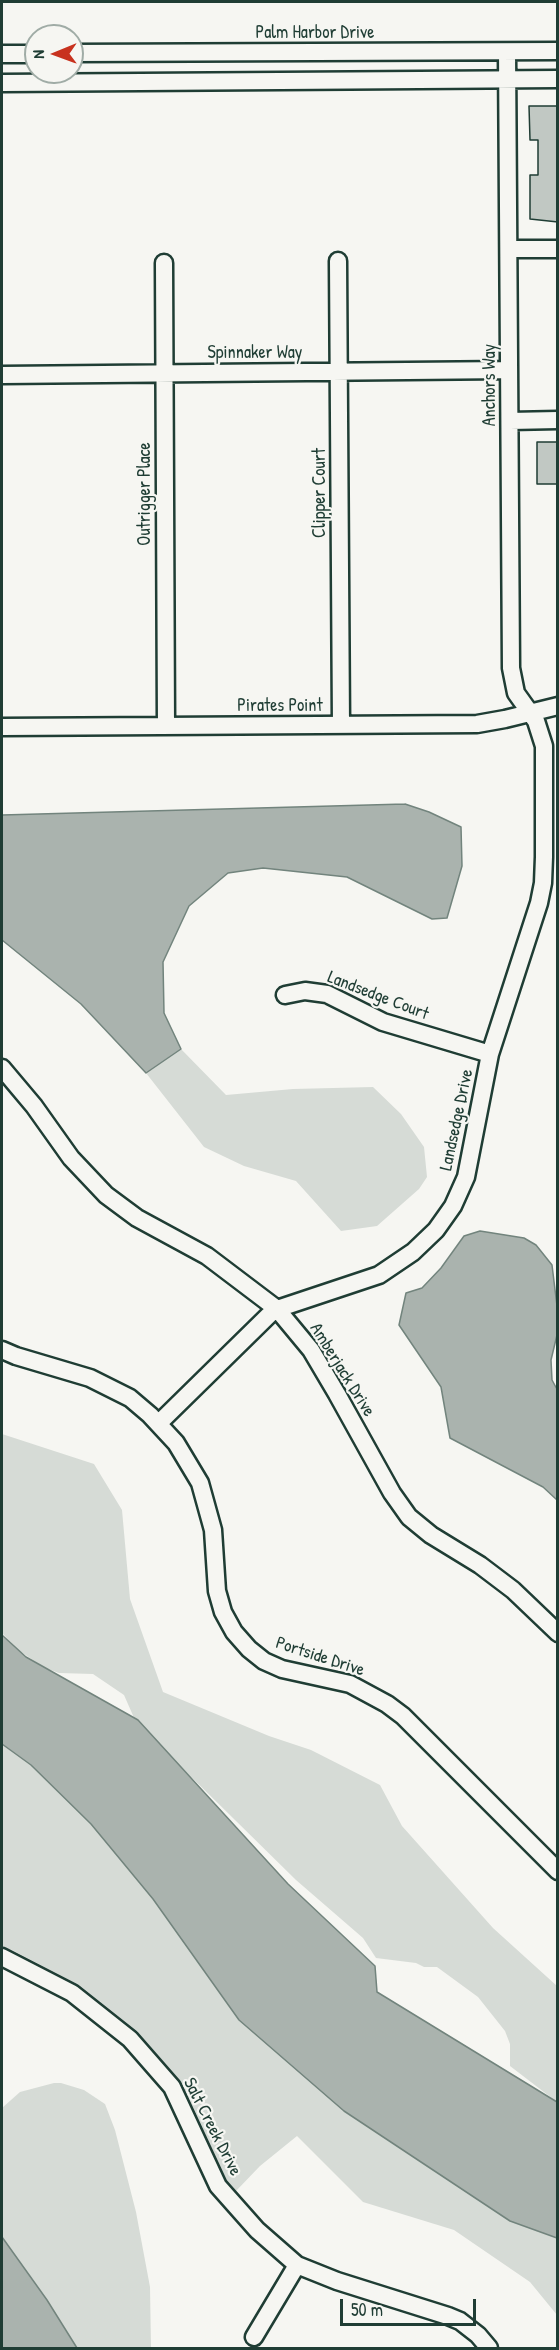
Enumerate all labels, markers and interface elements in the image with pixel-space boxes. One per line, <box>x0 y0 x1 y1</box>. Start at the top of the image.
street label: Palm Harbor Drive <box>256 22 374 44</box>
north arrow <box>24 24 84 84</box>
text: N <box>27 50 49 59</box>
street label: Spinnaker Way <box>208 342 302 364</box>
street label: Anchors Way <box>479 344 501 426</box>
street label: Outrigger Place <box>134 442 156 546</box>
street label: Clipper Court <box>309 448 331 538</box>
street label: Pirates Point <box>237 695 323 717</box>
street label: Landsedge Court <box>324 967 432 1025</box>
street label: Landsedge Drive <box>436 1067 478 1173</box>
street label: Amberjack Drive <box>305 1319 379 1421</box>
street label: Portside Drive <box>273 1632 367 1682</box>
street label: Salt Creek Drive <box>178 2074 246 2180</box>
scale bar <box>343 2287 480 2325</box>
text: 50 m <box>351 2297 383 2322</box>

